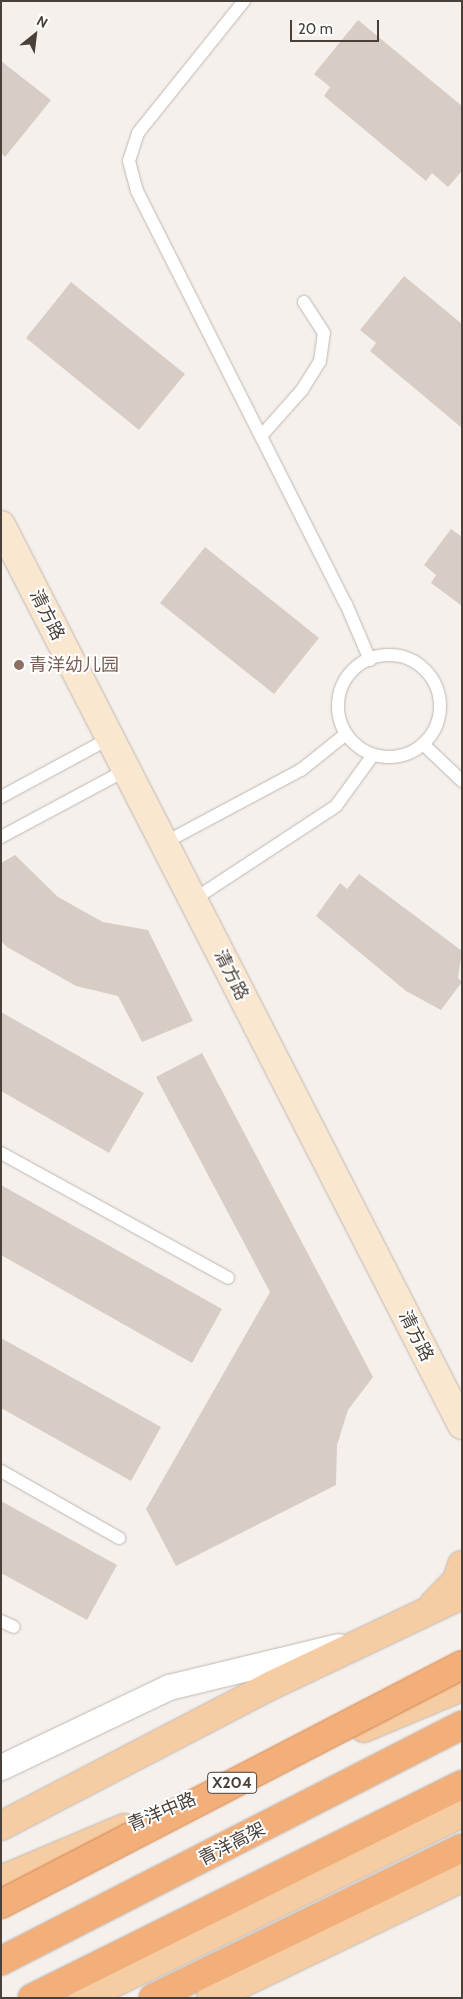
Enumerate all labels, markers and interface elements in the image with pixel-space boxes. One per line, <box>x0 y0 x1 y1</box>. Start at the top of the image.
north arrow <box>10 10 60 60</box>
scale bar <box>293 10 382 42</box>
text: N <box>34 12 51 32</box>
text: 20 m <box>298 20 333 38</box>
street label: 清方路 <box>25 586 69 644</box>
place label: 青洋幼儿园 <box>29 654 119 676</box>
marker: 青洋幼儿园 <box>13 659 25 671</box>
street label: 清方路 <box>209 946 253 1004</box>
street label: 清方路 <box>394 1307 438 1365</box>
road number: X204 <box>207 1770 257 1796</box>
street label: 青洋中路 <box>125 1788 199 1836</box>
street label: 青洋高架 <box>195 1818 269 1870</box>

